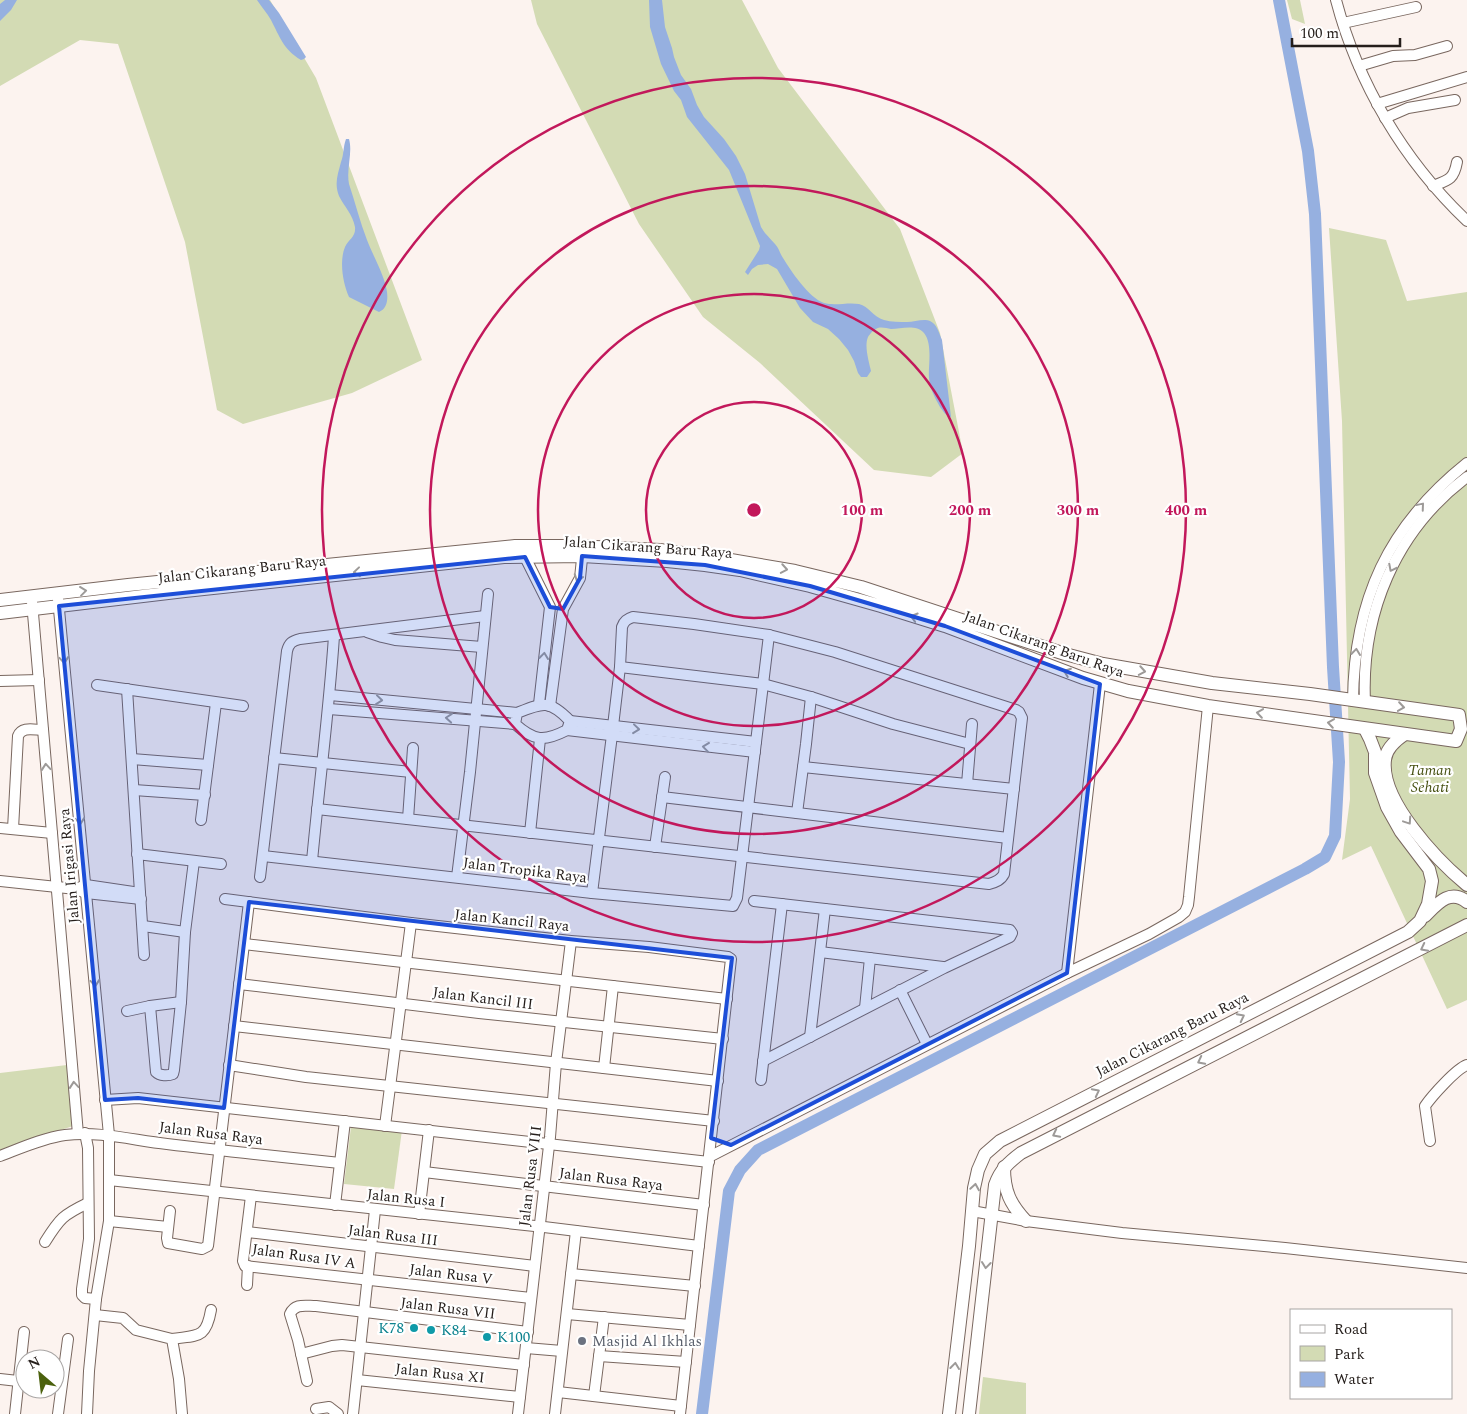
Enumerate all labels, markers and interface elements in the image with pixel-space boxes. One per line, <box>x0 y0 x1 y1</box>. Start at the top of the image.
scale bar <box>1292 15 1400 47</box>
text: 100 m <box>1300 22 1339 45</box>
text: 100 m <box>841 499 884 522</box>
text: 200 m <box>949 499 992 522</box>
text: 300 m <box>1057 499 1100 522</box>
text: 400 m <box>1165 499 1208 522</box>
centre of rings <box>745 501 763 519</box>
one-way arrow <box>1416 503 1424 512</box>
street label: Jalan Cikarang Baru Raya <box>563 530 734 565</box>
street label: Jalan Cikarang Baru Raya <box>157 549 328 590</box>
one-way arrow <box>1388 562 1398 571</box>
one-way arrow <box>781 563 789 574</box>
one-way arrow <box>353 566 361 577</box>
one-way arrow <box>574 573 584 582</box>
one-way arrow <box>80 586 88 597</box>
street label: Jalan Cikarang Baru Raya <box>960 605 1128 684</box>
one-way arrow <box>911 612 919 622</box>
one-way arrow <box>1350 648 1361 656</box>
one-way arrow <box>538 651 549 659</box>
one-way arrow <box>58 656 69 664</box>
one-way arrow <box>1138 666 1146 676</box>
one-way arrow <box>1063 668 1072 678</box>
one-way arrow <box>375 694 383 705</box>
one-way arrow <box>1397 702 1406 712</box>
one-way arrow <box>1255 708 1263 719</box>
one-way arrow <box>445 713 453 724</box>
one-way arrow <box>1326 719 1335 729</box>
one-way arrow <box>632 723 640 734</box>
one-way arrow <box>702 742 710 753</box>
park label: Taman Sehati <box>1408 759 1452 799</box>
one-way arrow <box>41 762 52 770</box>
street label: Jalan Irigasi Raya <box>53 807 86 925</box>
one-way arrow <box>1402 815 1411 825</box>
one-way arrow <box>74 818 85 826</box>
street label: Jalan Tropika Raya <box>462 851 589 890</box>
street label: Jalan Kancil Raya <box>453 903 571 938</box>
one-way arrow <box>1420 942 1429 952</box>
one-way arrow <box>89 980 100 988</box>
street label: Jalan Kancil III <box>431 981 534 1016</box>
street label: Jalan Cikarang Baru Raya <box>1092 985 1253 1083</box>
one-way arrow <box>1235 1013 1244 1023</box>
one-way arrow <box>1197 1055 1206 1065</box>
one-way arrow <box>69 1081 80 1089</box>
one-way arrow <box>1091 1088 1100 1098</box>
street label: Jalan Rusa Raya <box>158 1116 265 1151</box>
street label: Jalan Rusa VIII <box>513 1124 548 1228</box>
one-way arrow <box>1052 1128 1061 1139</box>
street label: Jalan Rusa Raya <box>558 1162 665 1197</box>
one-way arrow <box>969 1182 979 1191</box>
street label: Jalan Rusa I <box>366 1183 446 1214</box>
street label: Jalan Rusa III <box>347 1219 439 1252</box>
street label: Jalan Rusa IV A <box>250 1238 357 1275</box>
street label: Jalan Rusa V <box>408 1258 494 1291</box>
one-way arrow <box>981 1261 992 1269</box>
street label: Jalan Rusa VII <box>399 1291 497 1326</box>
legend <box>1290 1309 1452 1399</box>
place label: K78 <box>378 1317 404 1340</box>
text: Road <box>1334 1318 1368 1341</box>
place label: K84 <box>441 1319 467 1342</box>
marker: K78 <box>408 1322 420 1334</box>
marker: K84 <box>425 1324 437 1336</box>
place label: K100 <box>497 1326 530 1349</box>
place label: Masjid Al Ikhlas <box>592 1330 702 1353</box>
marker: K100 <box>481 1331 493 1343</box>
marker: Masjid Al Ikhlas <box>576 1335 588 1347</box>
text: Park <box>1334 1343 1365 1366</box>
north arrow <box>15 1349 65 1399</box>
text: N <box>24 1351 44 1375</box>
street label: Jalan Rusa XI <box>394 1357 486 1390</box>
one-way arrow <box>949 1361 960 1369</box>
text: Water <box>1334 1368 1374 1391</box>

